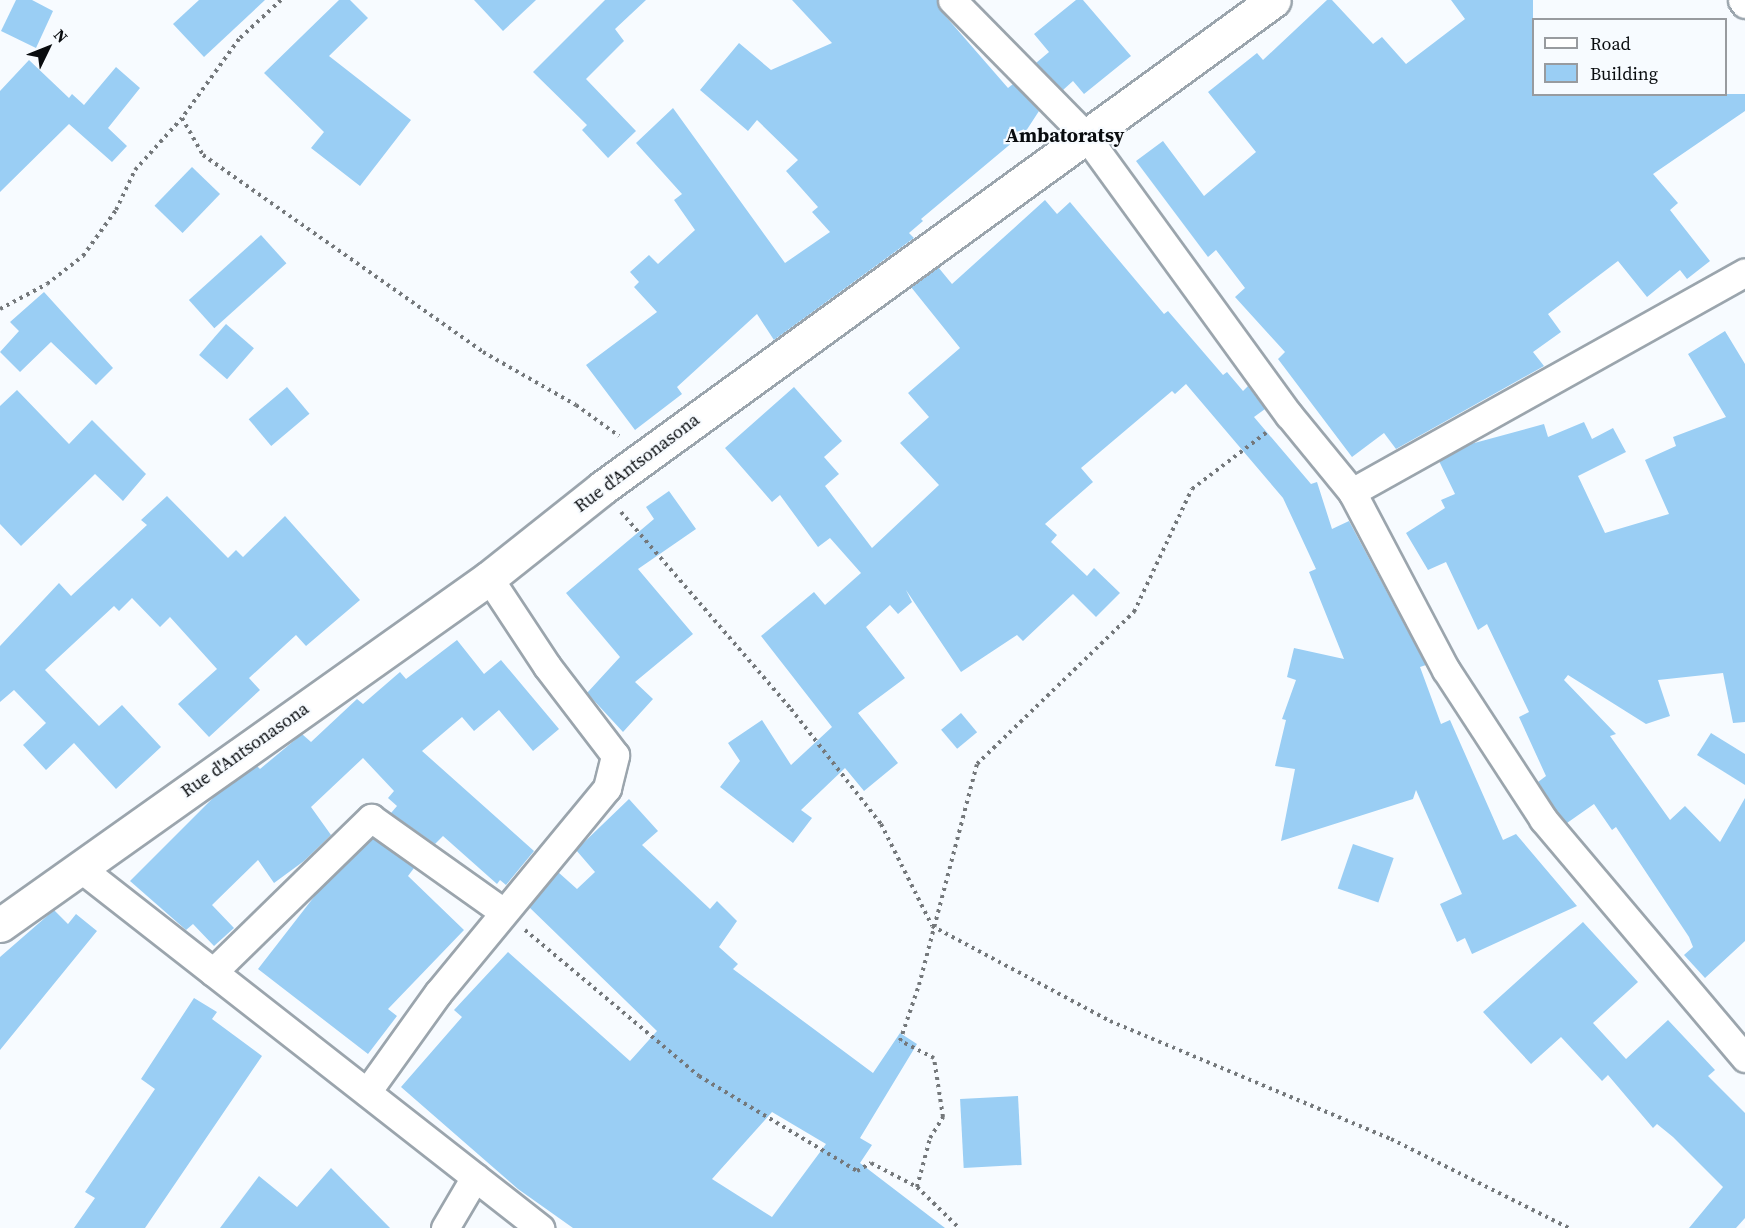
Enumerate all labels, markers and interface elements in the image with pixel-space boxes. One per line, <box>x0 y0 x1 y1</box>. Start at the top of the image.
north arrow <box>18 18 78 78</box>
legend <box>1532 18 1727 96</box>
text: N <box>49 24 73 47</box>
text: Road <box>1590 31 1631 56</box>
text: Building <box>1590 61 1658 86</box>
district label: Ambatoratsy <box>1005 123 1125 147</box>
street label: Rue d'Antsonasona <box>570 409 704 517</box>
street label: Rue d'Antsonasona <box>177 698 313 802</box>

